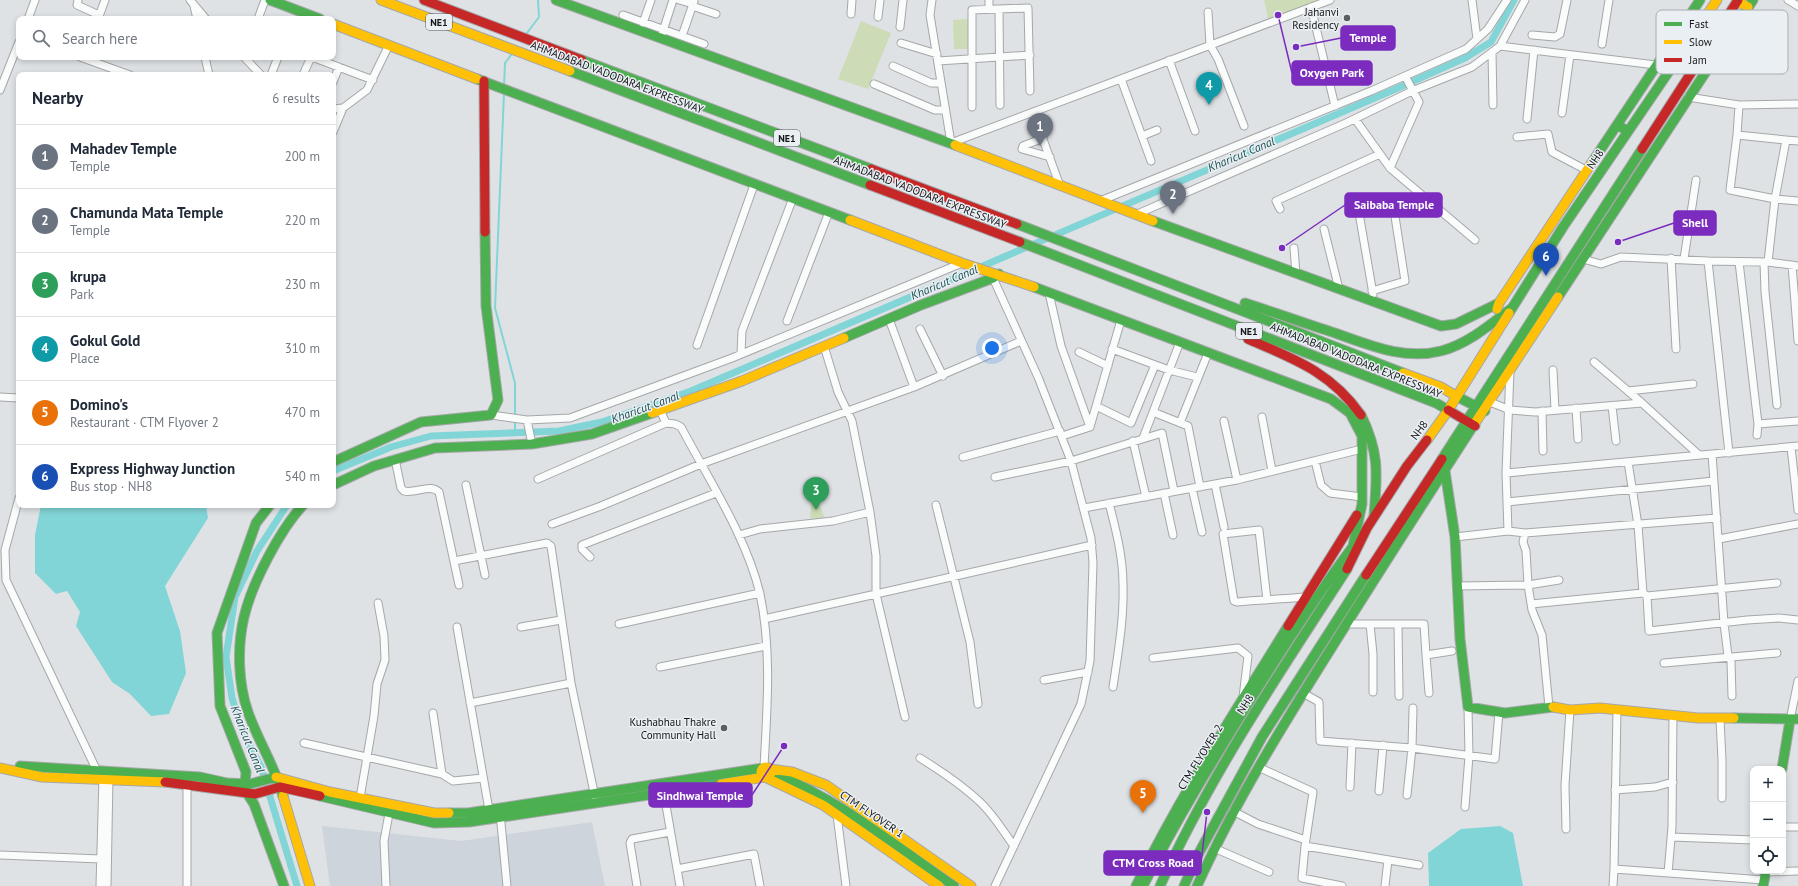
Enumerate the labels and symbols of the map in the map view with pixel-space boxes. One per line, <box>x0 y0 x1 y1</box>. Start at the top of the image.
place label: Jahanvi Residency <box>1292 5 1340 32</box>
legend <box>1656 10 1788 74</box>
marker: Jahanvi Residency <box>1342 13 1352 23</box>
road number: NE1 <box>426 14 452 30</box>
text: Fast <box>1689 17 1709 31</box>
callout: Temple <box>1341 26 1395 50</box>
text: Temple <box>1349 30 1387 45</box>
text: Slow <box>1689 35 1712 49</box>
street label: AHMADABAD VADODARA EXPRESSWAY <box>529 37 706 117</box>
text: Jam <box>1688 53 1707 67</box>
callout: Oxygen Park <box>1292 61 1372 85</box>
text: Oxygen Park <box>1300 65 1364 80</box>
pin: 4 <box>1196 72 1222 105</box>
pin: 1 <box>1027 113 1053 146</box>
road number: NE1 <box>774 130 800 146</box>
water label: Kharicut Canal <box>1205 133 1278 175</box>
street label: NH8 <box>1583 146 1607 172</box>
street label: AHMADABAD VADODARA EXPRESSWAY <box>832 152 1009 232</box>
pin: 2 <box>1160 181 1186 214</box>
callout: Saibaba Temple <box>1345 193 1442 217</box>
text: Saibaba Temple <box>1354 197 1434 212</box>
callout: Shell <box>1674 211 1716 235</box>
text: Shell <box>1682 215 1708 230</box>
pin: 6 <box>1533 243 1559 276</box>
water label: Kharicut Canal <box>908 261 981 303</box>
street label: AHMADABAD VADODARA EXPRESSWAY <box>1268 319 1445 401</box>
road number: NE1 <box>1236 323 1262 339</box>
your location <box>982 338 1002 358</box>
water label: Kharicut Canal <box>609 387 682 426</box>
street label: NH8 <box>1407 417 1431 443</box>
pin: 3 <box>803 477 829 510</box>
street label: NH8 <box>1233 691 1257 717</box>
water label: Kharicut Canal <box>228 703 269 776</box>
place label: Kushabhau Thakre Community Hall <box>629 715 717 742</box>
street label: CTM FLYOVER 2 <box>1174 722 1226 792</box>
marker: Kushabhau Thakre Community Hall <box>719 723 729 733</box>
pin: 5 <box>1130 780 1156 813</box>
callout: Sindhwai Temple <box>649 783 752 807</box>
street label: CTM FLYOVER 1 <box>837 787 907 841</box>
text: Sindhwai Temple <box>657 788 743 803</box>
callout: CTM Cross Road <box>1104 851 1201 875</box>
text: CTM Cross Road <box>1112 855 1194 870</box>

